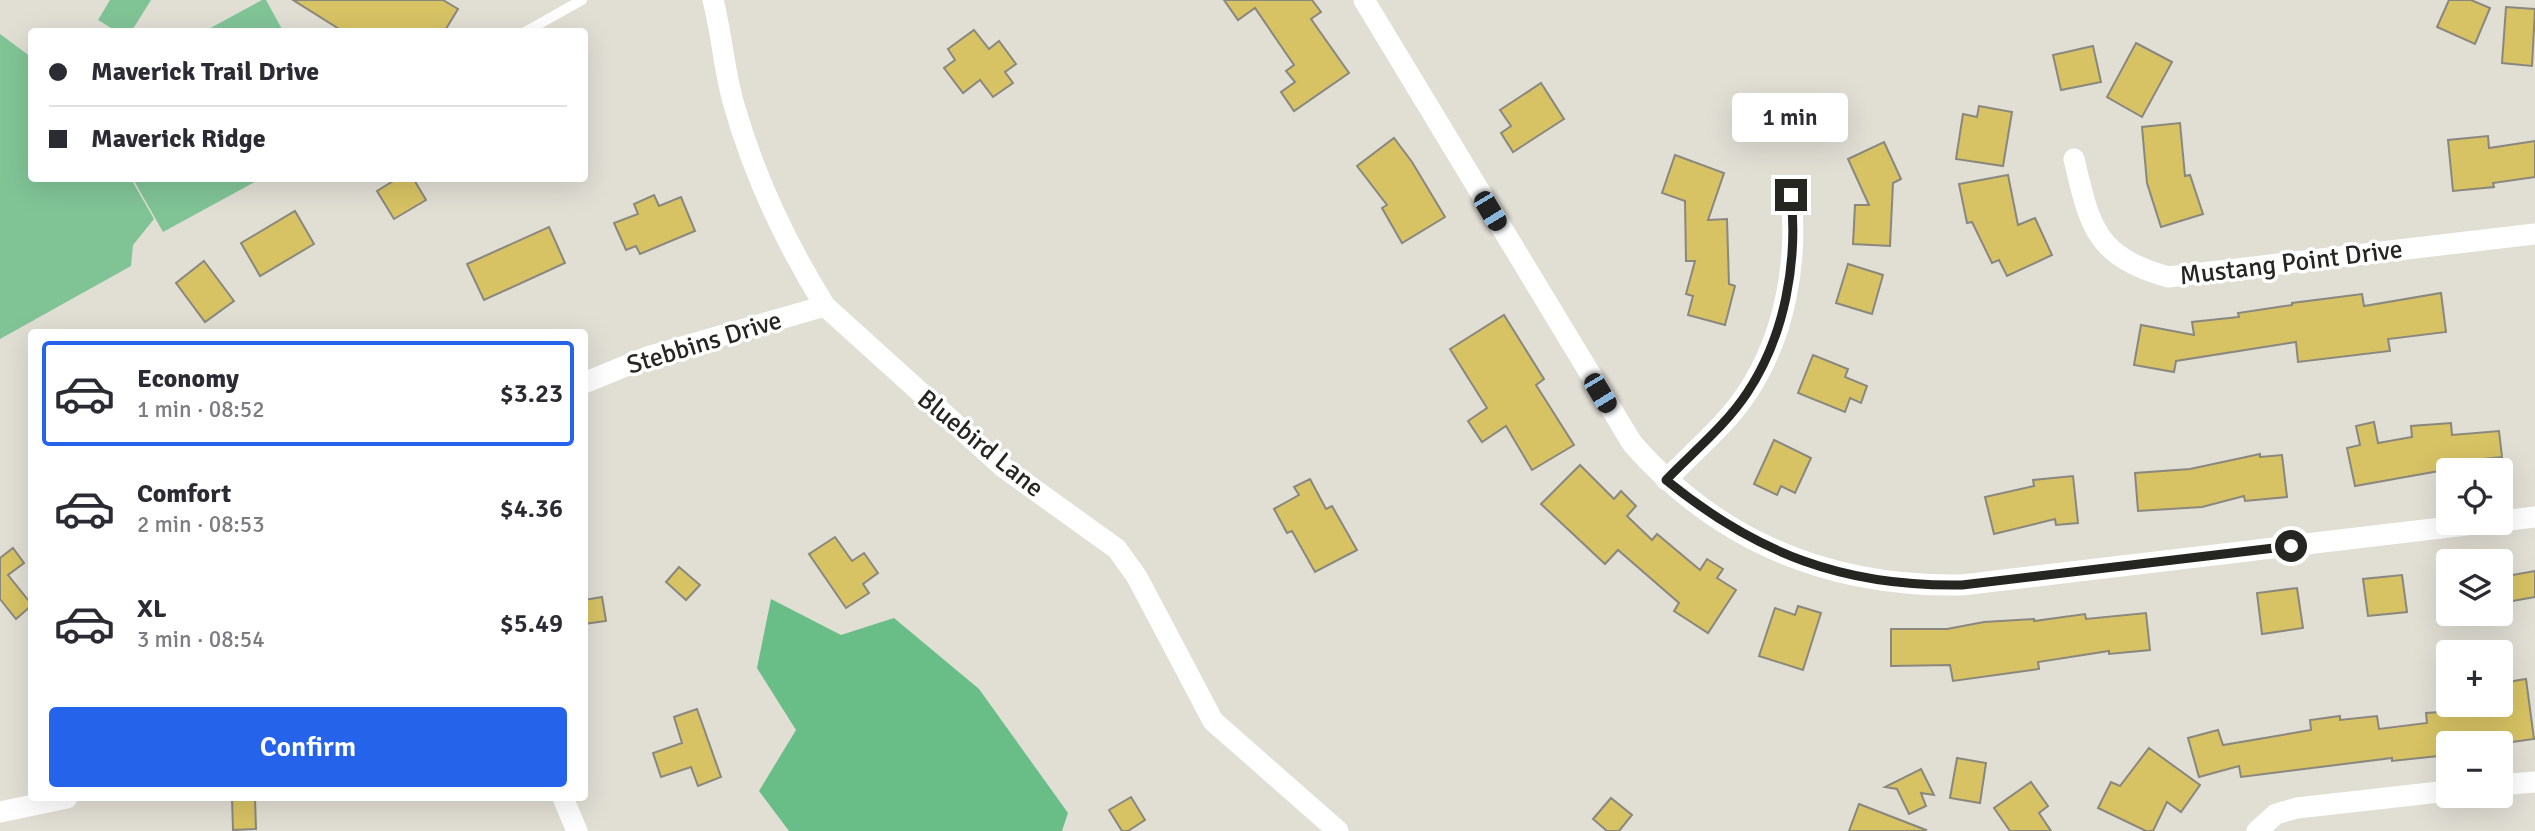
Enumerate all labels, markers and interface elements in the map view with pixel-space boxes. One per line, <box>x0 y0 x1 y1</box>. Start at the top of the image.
text: Maverick Trail Drive <box>91 56 319 88</box>
callout: 1 min <box>1733 94 1849 142</box>
text: 1 min <box>1762 103 1818 132</box>
text: Maverick Ridge <box>91 123 266 155</box>
route end <box>1775 179 1807 211</box>
car <box>1471 188 1510 234</box>
street label: Mustang Point Drive <box>2178 233 2404 293</box>
street label: Stebbins Drive <box>623 304 786 382</box>
icon: car <box>53 362 116 425</box>
text: Economy <box>137 363 239 395</box>
car <box>1581 370 1620 416</box>
text: $3.23 <box>500 378 563 410</box>
street label: Bluebird Lane <box>911 383 1050 505</box>
text: 1 min · 08:52 <box>137 395 265 424</box>
map controls <box>2436 458 2513 808</box>
button: locate <box>2436 458 2513 535</box>
icon: car <box>53 477 116 540</box>
text: Comfort <box>137 478 231 510</box>
text: $4.36 <box>500 493 563 525</box>
text: 2 min · 08:53 <box>137 510 265 539</box>
route start <box>2275 530 2307 562</box>
button: layers <box>2436 549 2513 626</box>
icon: car <box>53 592 116 655</box>
text: XL <box>137 593 167 625</box>
text: $5.49 <box>500 608 563 640</box>
text: 3 min · 08:54 <box>137 625 265 654</box>
button: + <box>2436 640 2513 717</box>
button: Confirm <box>49 707 567 787</box>
button: − <box>2436 731 2513 808</box>

